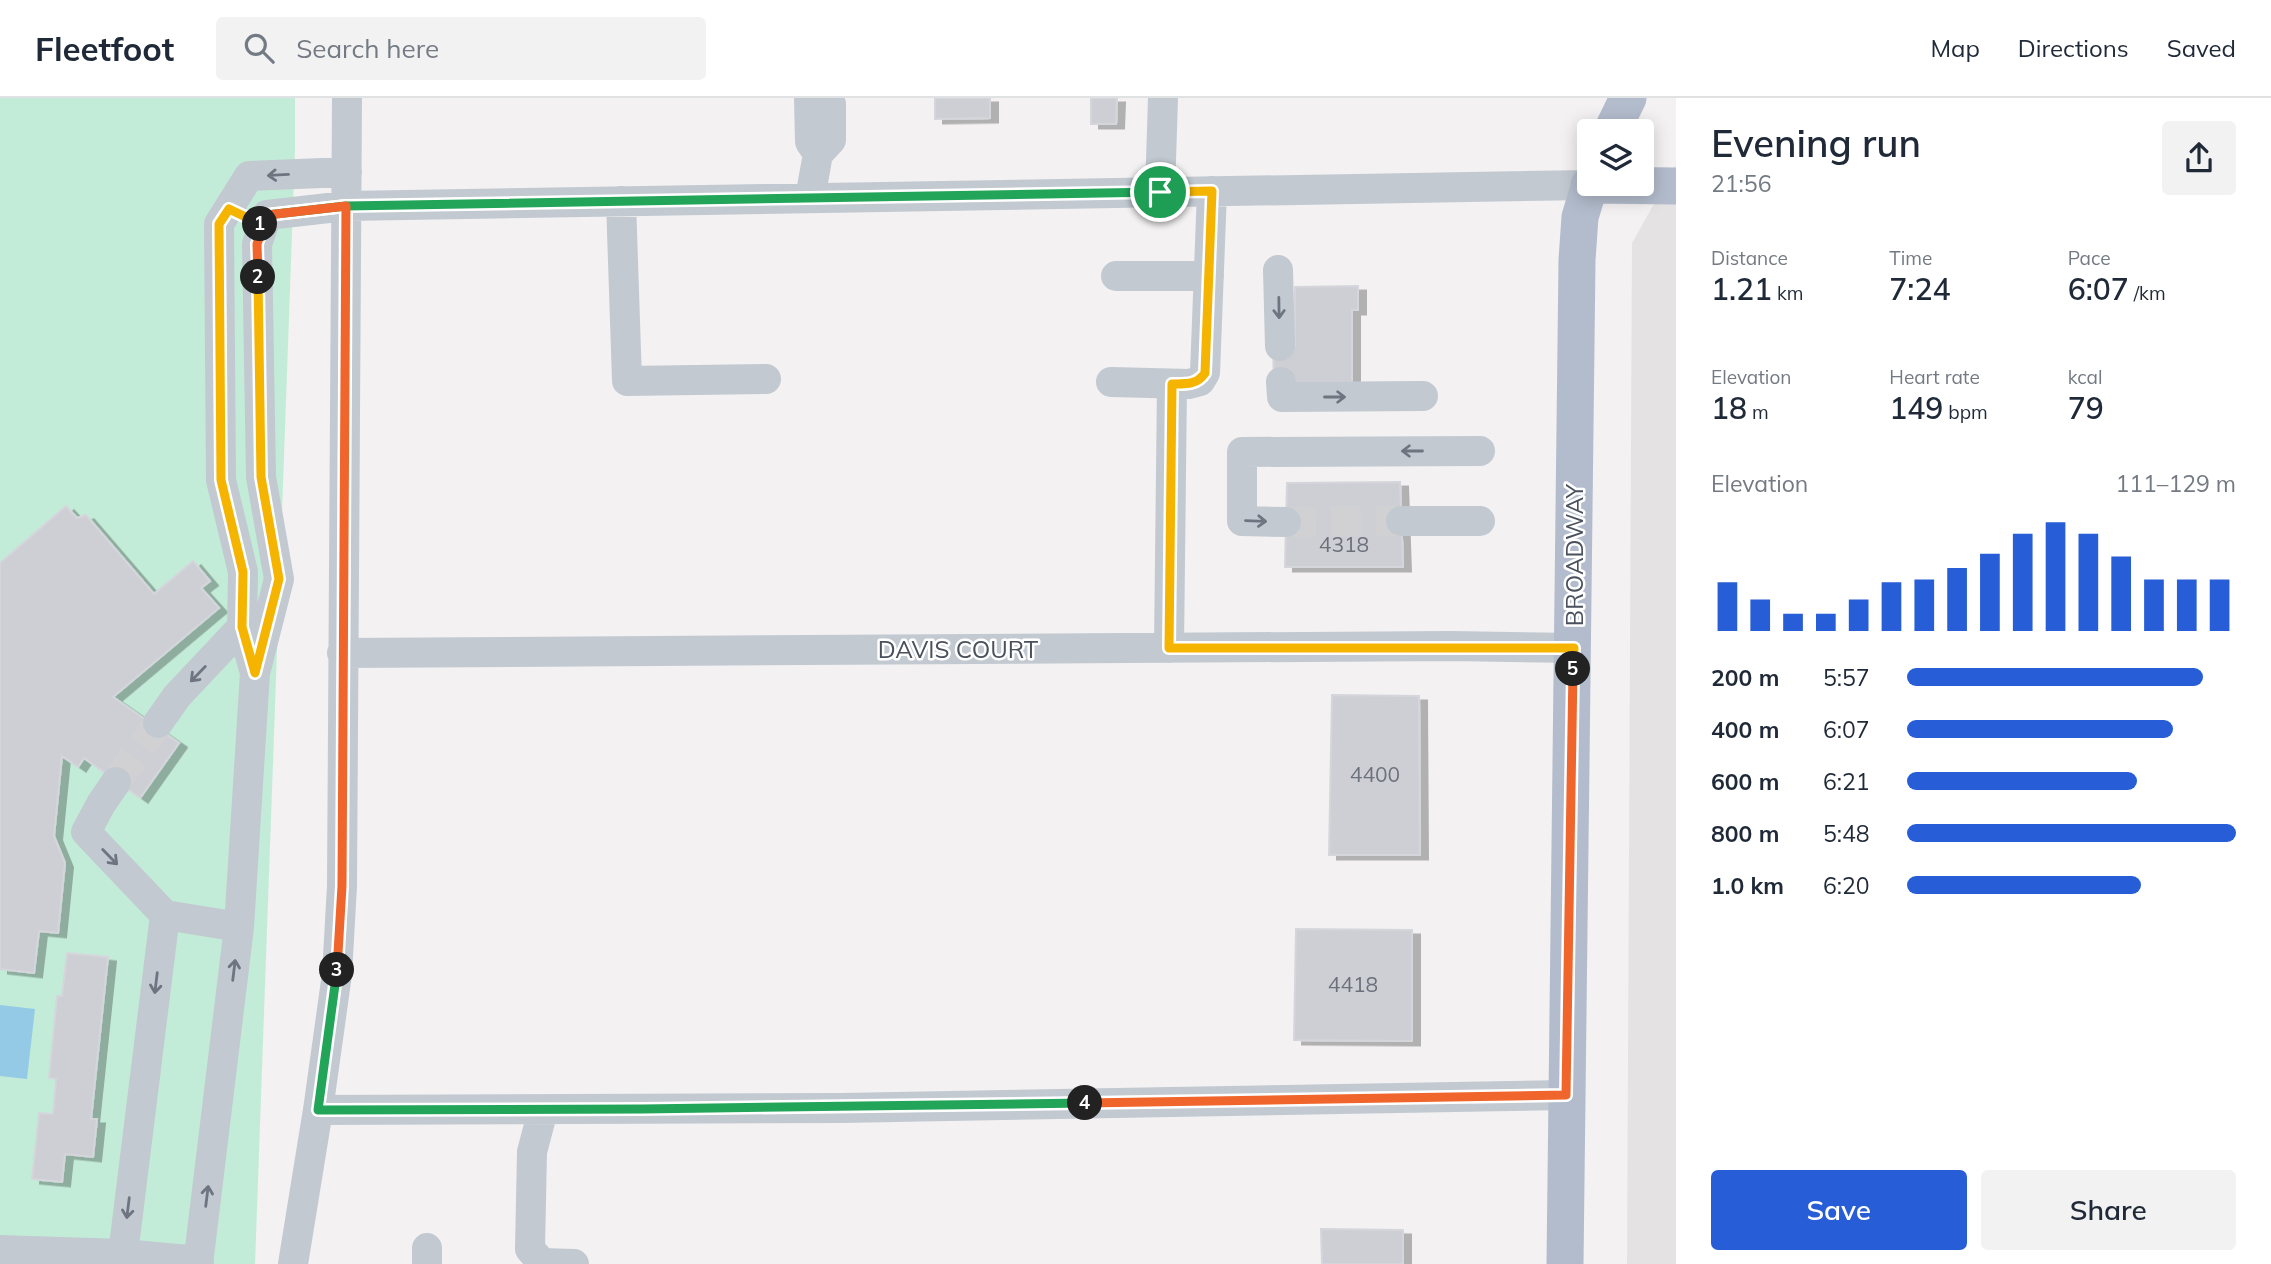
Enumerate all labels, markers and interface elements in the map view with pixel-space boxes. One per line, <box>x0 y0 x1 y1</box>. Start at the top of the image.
search box <box>216 17 706 80</box>
text: Fleetfoot <box>35 28 174 69</box>
icon: search <box>240 29 278 67</box>
text: Search here <box>296 32 439 65</box>
text: Map <box>1930 33 1980 63</box>
text: Directions <box>2018 33 2129 63</box>
text: Saved <box>2167 33 2236 63</box>
map controls <box>1577 119 1654 196</box>
button: layers <box>1577 119 1654 196</box>
text: Evening run <box>1711 119 1921 167</box>
button: share <box>2162 121 2236 195</box>
pin <box>1130 162 1190 222</box>
one-way arrow <box>267 168 290 181</box>
text: 21:56 <box>1711 169 1771 198</box>
icon: arrive <box>1141 173 1179 211</box>
pin: 1 <box>243 206 278 242</box>
text: 1 <box>254 211 265 235</box>
text: Distance <box>1711 246 1788 270</box>
text: Time <box>1889 246 1932 270</box>
text: Pace <box>2068 246 2111 270</box>
pin: 2 <box>240 260 276 294</box>
text: 2 <box>252 264 263 288</box>
text: 1.21 <box>1711 270 1772 308</box>
text: 7:24 <box>1889 270 1950 308</box>
text: 6:07 <box>2068 270 2129 308</box>
text: km <box>1772 281 1804 305</box>
text: /km <box>2129 281 2166 305</box>
one-way arrow <box>1272 296 1286 319</box>
text: Elevation <box>1711 365 1791 389</box>
text: Heart rate <box>1889 365 1980 389</box>
text: kcal <box>2068 365 2102 389</box>
text: 18 <box>1711 389 1747 427</box>
text: 149 <box>1889 389 1943 427</box>
text: 79 <box>2068 389 2104 427</box>
one-way arrow <box>1323 390 1346 404</box>
text: m <box>1747 400 1769 424</box>
text: bpm <box>1943 400 1988 424</box>
one-way arrow <box>1401 444 1424 458</box>
text: Elevation <box>1711 469 1808 498</box>
text: 111–129 m <box>2115 469 2236 498</box>
street label: BROADWAY <box>1559 483 1589 626</box>
one-way arrow <box>1244 514 1267 528</box>
house number: 4318 <box>1319 531 1369 557</box>
street label: DAVIS COURT <box>878 634 1039 664</box>
pin: 5 <box>1556 652 1590 686</box>
text: 5 <box>1567 656 1578 680</box>
text: 200 m <box>1711 663 1779 692</box>
text: 5:57 <box>1823 663 1870 692</box>
one-way arrow <box>189 665 206 682</box>
text: 400 m <box>1711 715 1779 744</box>
text: 6:07 <box>1823 715 1870 744</box>
house number: 4400 <box>1350 761 1400 787</box>
text: 600 m <box>1711 767 1779 796</box>
text: 6:21 <box>1823 767 1870 796</box>
text: 800 m <box>1711 819 1779 848</box>
text: 5:48 <box>1823 819 1870 848</box>
one-way arrow <box>101 848 118 865</box>
text: 1.0 km <box>1711 871 1784 900</box>
text: 6:20 <box>1823 871 1870 900</box>
pin: 3 <box>320 952 354 988</box>
text: 3 <box>331 957 342 981</box>
one-way arrow <box>227 960 240 982</box>
one-way arrow <box>150 971 163 994</box>
house number: 4418 <box>1328 971 1378 997</box>
pin: 4 <box>1068 1086 1102 1121</box>
text: 4 <box>1079 1090 1090 1114</box>
button: Save <box>1711 1170 1967 1250</box>
button: Share <box>1981 1170 2236 1250</box>
one-way arrow <box>200 1185 213 1208</box>
one-way arrow <box>122 1197 135 1219</box>

